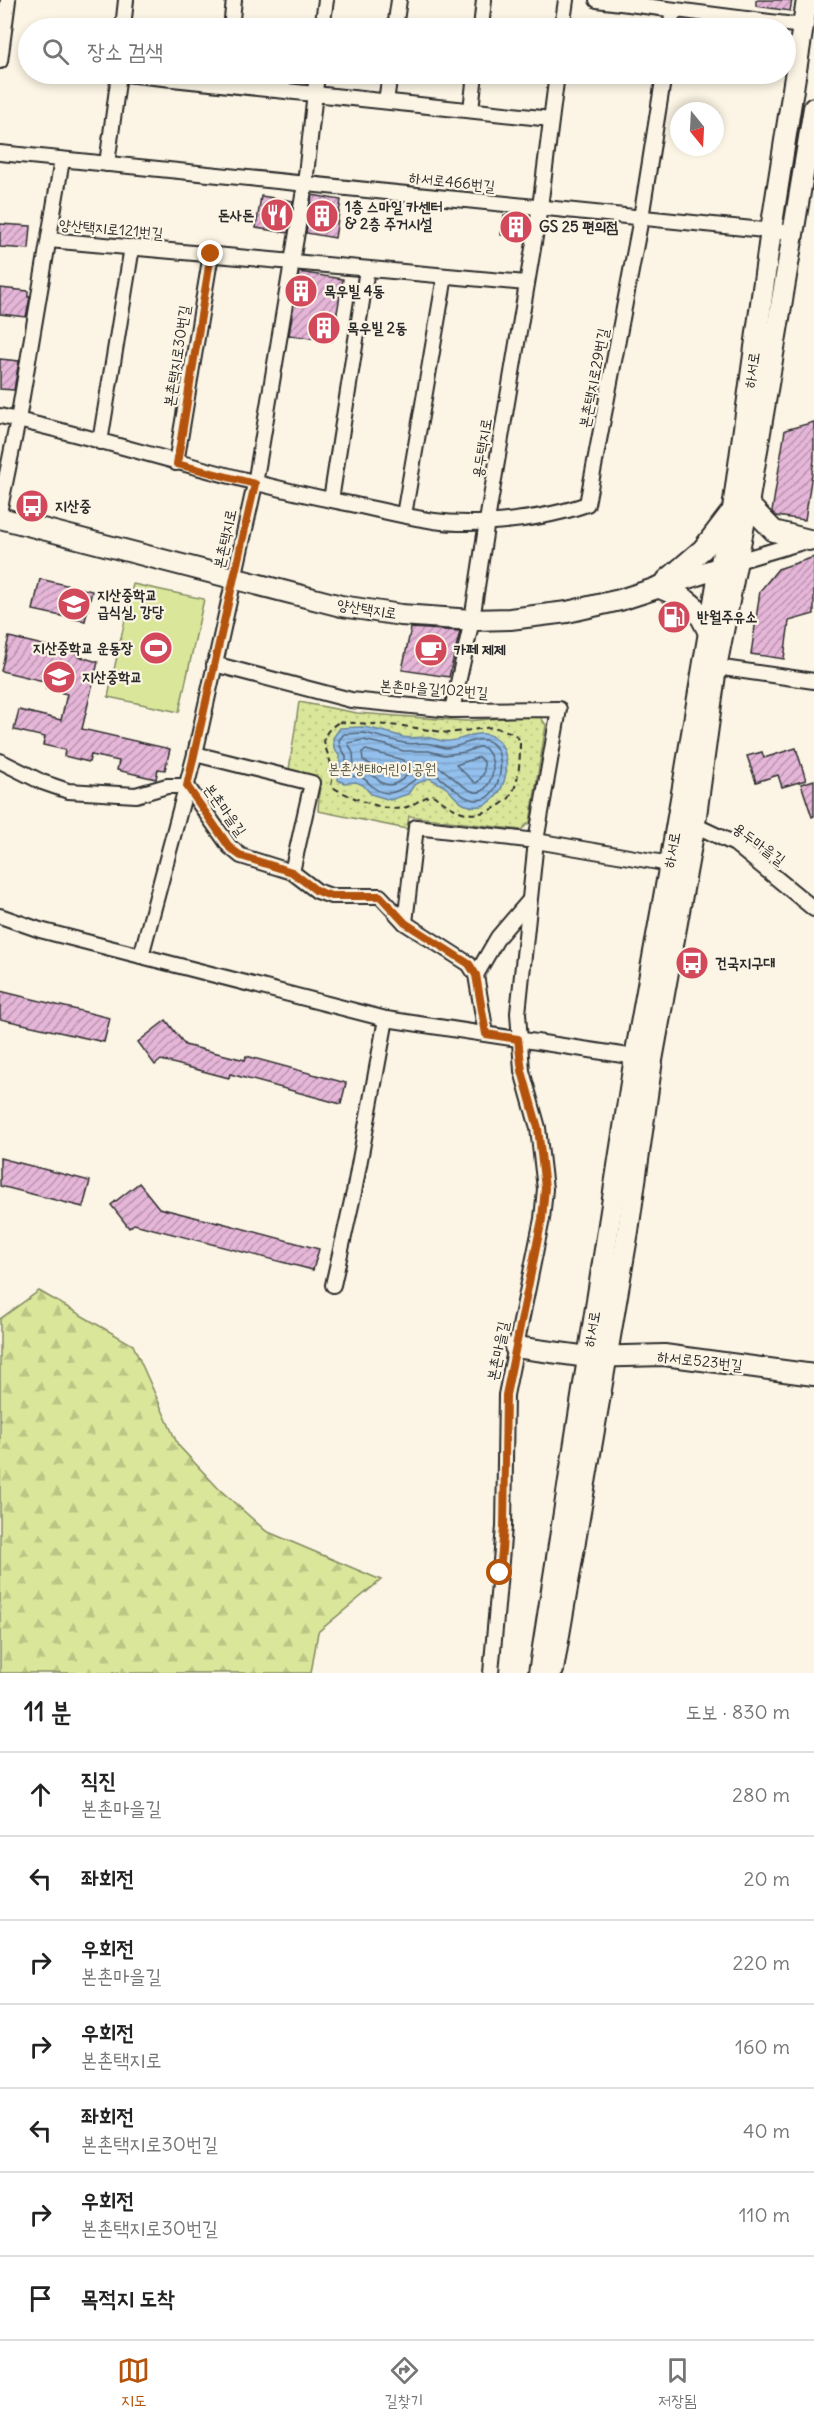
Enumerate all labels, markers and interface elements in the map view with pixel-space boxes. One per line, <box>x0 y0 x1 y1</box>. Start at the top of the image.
search box <box>18 18 796 84</box>
icon: search <box>39 35 72 68</box>
text: 장소 검색 <box>87 37 163 65</box>
north arrow <box>670 102 724 156</box>
street label: 하서로466번길 <box>408 168 496 195</box>
restaurant icon: 돈사돈 <box>259 197 295 233</box>
place label: 1층 스마일 카센터 & 2층 주거시설 <box>345 197 443 233</box>
building icon: 1층 스마일 카센터 & 2층 주거시설 <box>304 198 340 234</box>
place label: 돈사돈 <box>218 205 254 224</box>
building icon: GS 25 편의점 <box>498 209 534 245</box>
street label: 양산택지로121번길 <box>58 214 164 243</box>
place label: GS 25 편의점 <box>539 217 618 236</box>
route end <box>197 240 223 266</box>
building icon: 목우빌 4동 <box>283 273 319 309</box>
place label: 목우빌 4동 <box>324 281 385 300</box>
street label: 본촌택지로30번길 <box>159 304 194 408</box>
building icon: 목우빌 2동 <box>306 310 342 346</box>
place label: 목우빌 2동 <box>347 318 407 337</box>
street label: 본촌택지로29번길 <box>575 326 613 429</box>
street label: 하서로 <box>740 351 763 389</box>
street label: 용두택지로 <box>467 417 496 479</box>
bus stop icon: 지산중 <box>14 488 50 524</box>
place label: 지산중 <box>55 496 91 515</box>
street label: 본촌택지로 <box>209 507 240 570</box>
place label: 지산중학교 급식실, 강당 <box>97 585 164 621</box>
school or university icon: 지산중학교 급식실, 강당 <box>56 586 92 622</box>
street label: 양산택지로 <box>336 594 398 623</box>
fuel station icon: 반월주유소 <box>656 599 692 635</box>
place label: 반월주유소 <box>697 607 757 626</box>
sports icon: 지산중학교 운동장 <box>138 630 174 666</box>
cafe icon: 카페 제제 <box>413 632 449 668</box>
place label: 지산중학교 운동장 <box>33 638 133 657</box>
place label: 카페 제제 <box>453 640 506 659</box>
school or university icon: 지산중학교 <box>41 659 77 695</box>
place label: 지산중학교 <box>82 667 142 686</box>
street label: 본촌마을길102번길 <box>379 675 489 702</box>
park label: 본촌생태어린이공원 <box>328 759 436 778</box>
street label: 본촌마을길 <box>200 780 251 840</box>
street label: 용두마을길 <box>729 818 789 869</box>
street label: 하서로 <box>659 830 684 869</box>
bus stop icon: 건국지구대 <box>674 945 710 981</box>
place label: 건국지구대 <box>715 953 775 972</box>
street label: 하서로 <box>579 1310 604 1348</box>
street label: 본촌마을길 <box>482 1319 513 1382</box>
street label: 하서로523번길 <box>656 1347 744 1374</box>
route start <box>486 1559 512 1585</box>
text: 11 분 <box>24 1695 72 1728</box>
text: 도보 · 830 m <box>686 1699 790 1724</box>
text: 직진 <box>81 1766 116 1794</box>
icon: ahead <box>24 1778 57 1811</box>
text: 280 m <box>732 1782 790 1807</box>
text: 본촌마을길 <box>81 1795 161 1820</box>
icon: left <box>24 1862 57 1895</box>
text: 좌회전 <box>81 1864 134 1892</box>
text: 20 m <box>744 1866 790 1891</box>
text: 우회전 <box>81 1934 134 1962</box>
icon: right <box>24 1946 57 1979</box>
text: 220 m <box>733 1950 790 1975</box>
text: 본촌마을길 <box>81 1963 161 1988</box>
text: 우회전 <box>81 2018 134 2046</box>
icon: right <box>24 2030 57 2063</box>
text: 160 m <box>735 2034 790 2059</box>
text: 본촌택지로 <box>81 2047 161 2072</box>
text: 좌회전 <box>81 2102 134 2130</box>
icon: left <box>24 2114 57 2147</box>
text: 40 m <box>743 2118 790 2143</box>
text: 본촌택지로30번길 <box>81 2131 218 2156</box>
text: 우회전 <box>81 2186 134 2214</box>
icon: right <box>24 2198 57 2231</box>
text: 110 m <box>739 2202 790 2227</box>
text: 본촌택지로30번길 <box>81 2215 218 2240</box>
icon: arrive <box>24 2282 57 2315</box>
text: 목적지 도착 <box>81 2284 175 2312</box>
tab: 지도 <box>117 2354 150 2411</box>
tab: 길찾기 <box>385 2354 423 2411</box>
tab: 저장됨 <box>658 2354 697 2411</box>

